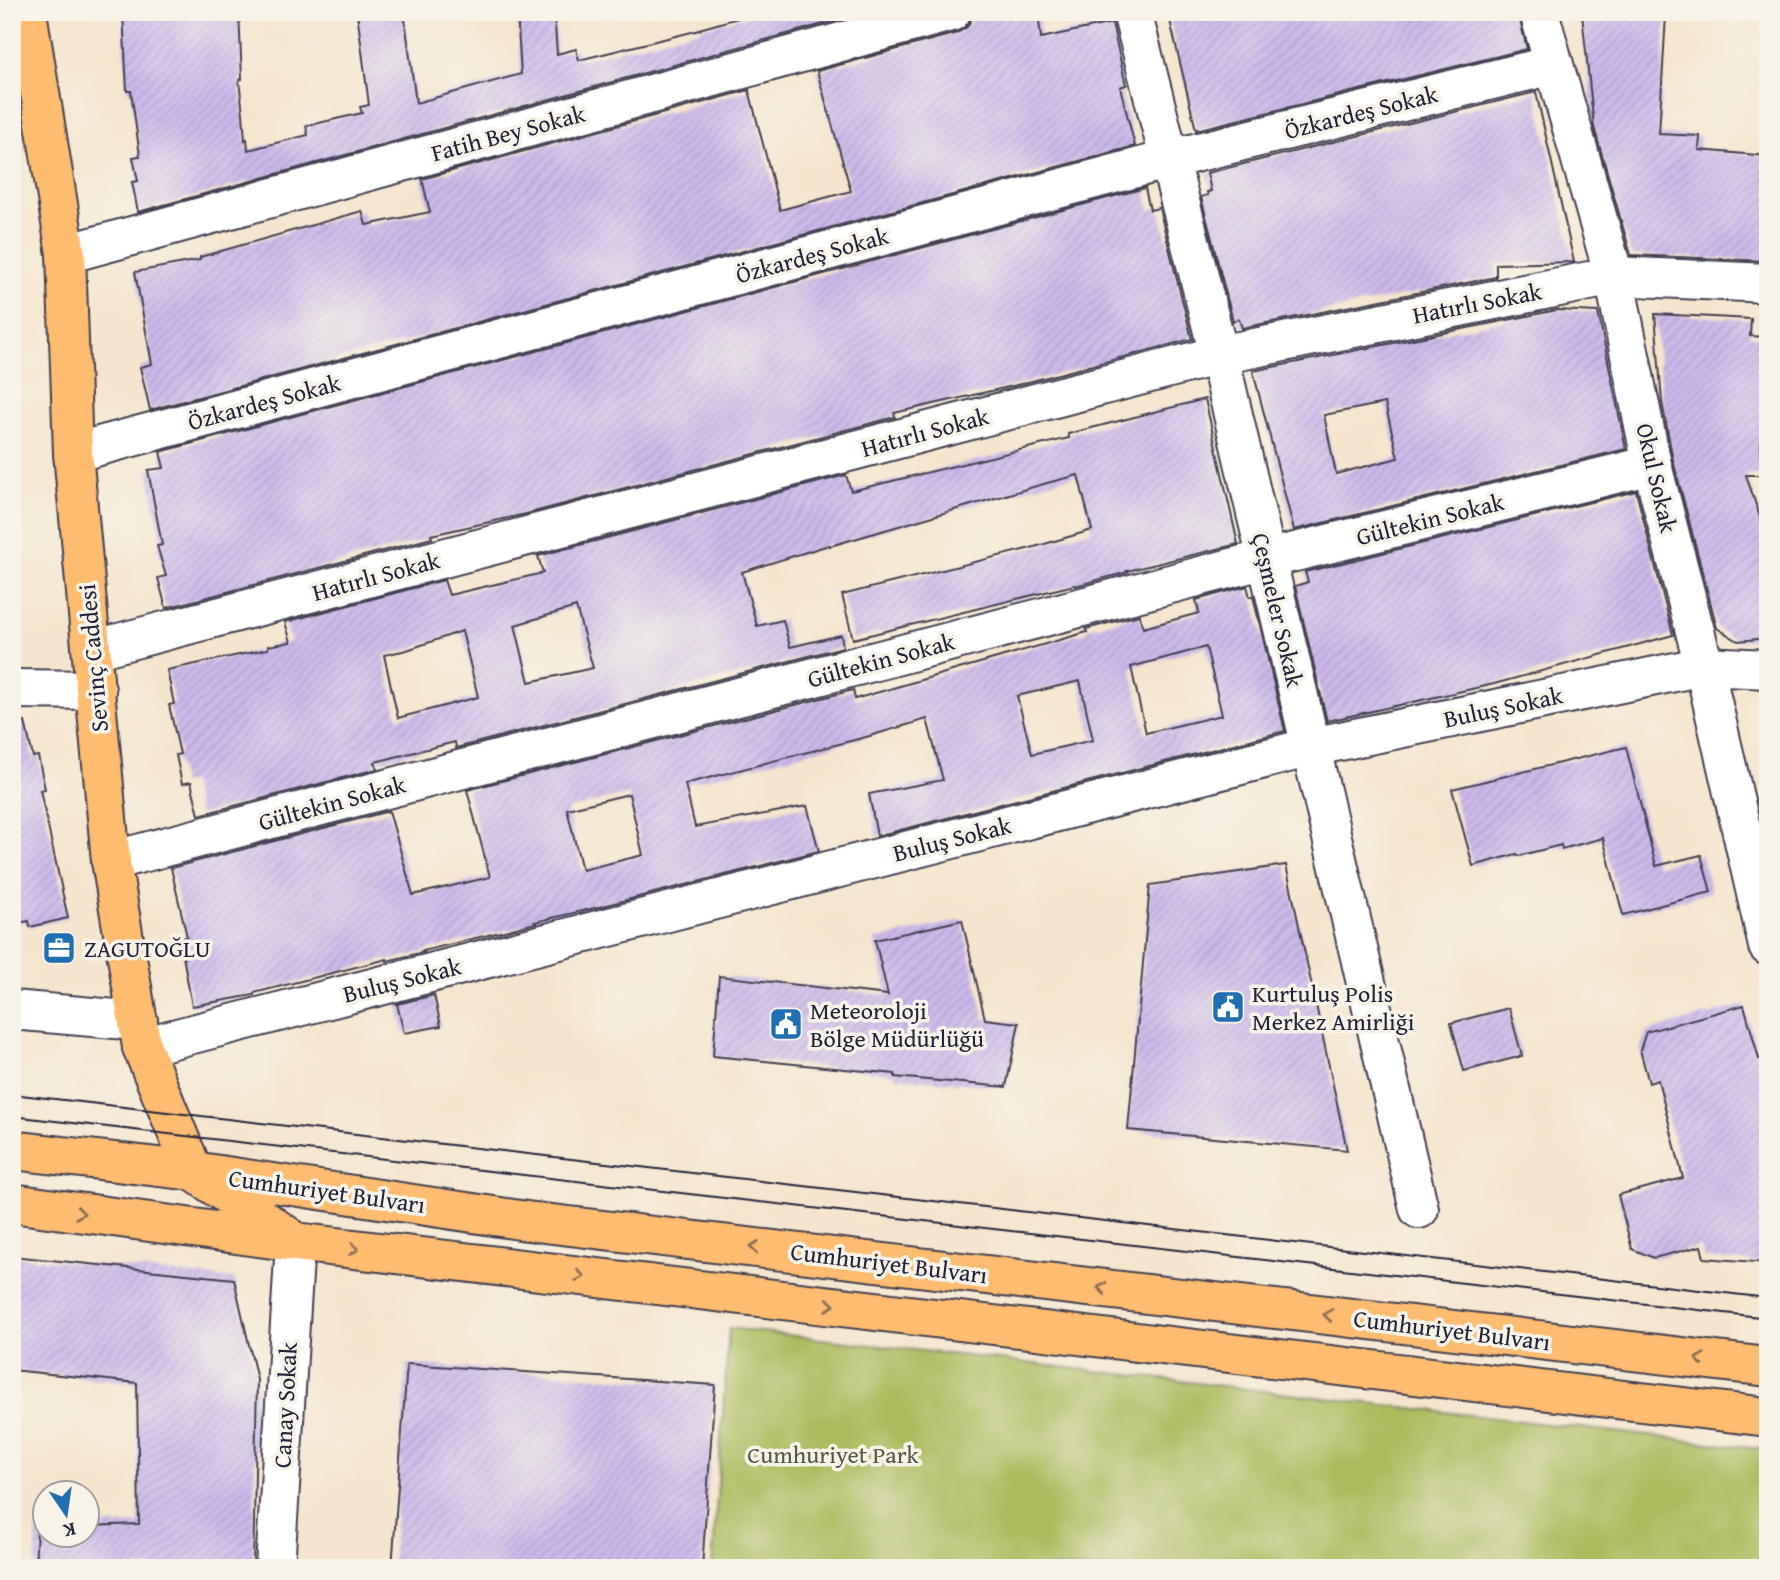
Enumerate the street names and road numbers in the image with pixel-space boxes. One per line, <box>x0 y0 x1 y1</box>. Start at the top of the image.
street label: Özkardeş Sokak <box>1281 76 1442 148</box>
street label: Fatih Bey Sokak <box>427 95 590 170</box>
street label: Özkardeş Sokak <box>732 218 893 292</box>
street label: Hatırlı Sokak <box>1409 273 1545 333</box>
street label: Özkardeş Sokak <box>184 365 345 439</box>
street label: Hatırlı Sokak <box>857 398 993 466</box>
street label: Okul Sokak <box>1627 420 1687 537</box>
street label: Gültekin Sokak <box>1353 484 1508 554</box>
street label: Çeşmeler Sokak <box>1243 529 1313 691</box>
street label: Hatırlı Sokak <box>308 542 444 610</box>
street label: Sevinç Caddesi <box>69 582 117 734</box>
street label: Gültekin Sokak <box>804 623 959 696</box>
street label: Buluş Sokak <box>1440 677 1567 737</box>
street label: Gültekin Sokak <box>255 766 410 839</box>
street label: Buluş Sokak <box>889 807 1016 871</box>
street label: Buluş Sokak <box>339 948 466 1012</box>
street label: Cumhuriyet Bulvarı <box>227 1160 428 1222</box>
street label: Cumhuriyet Bulvarı <box>789 1234 990 1292</box>
street label: Cumhuriyet Bulvarı <box>1352 1301 1553 1359</box>
street label: Canay Sokak <box>264 1340 306 1469</box>

